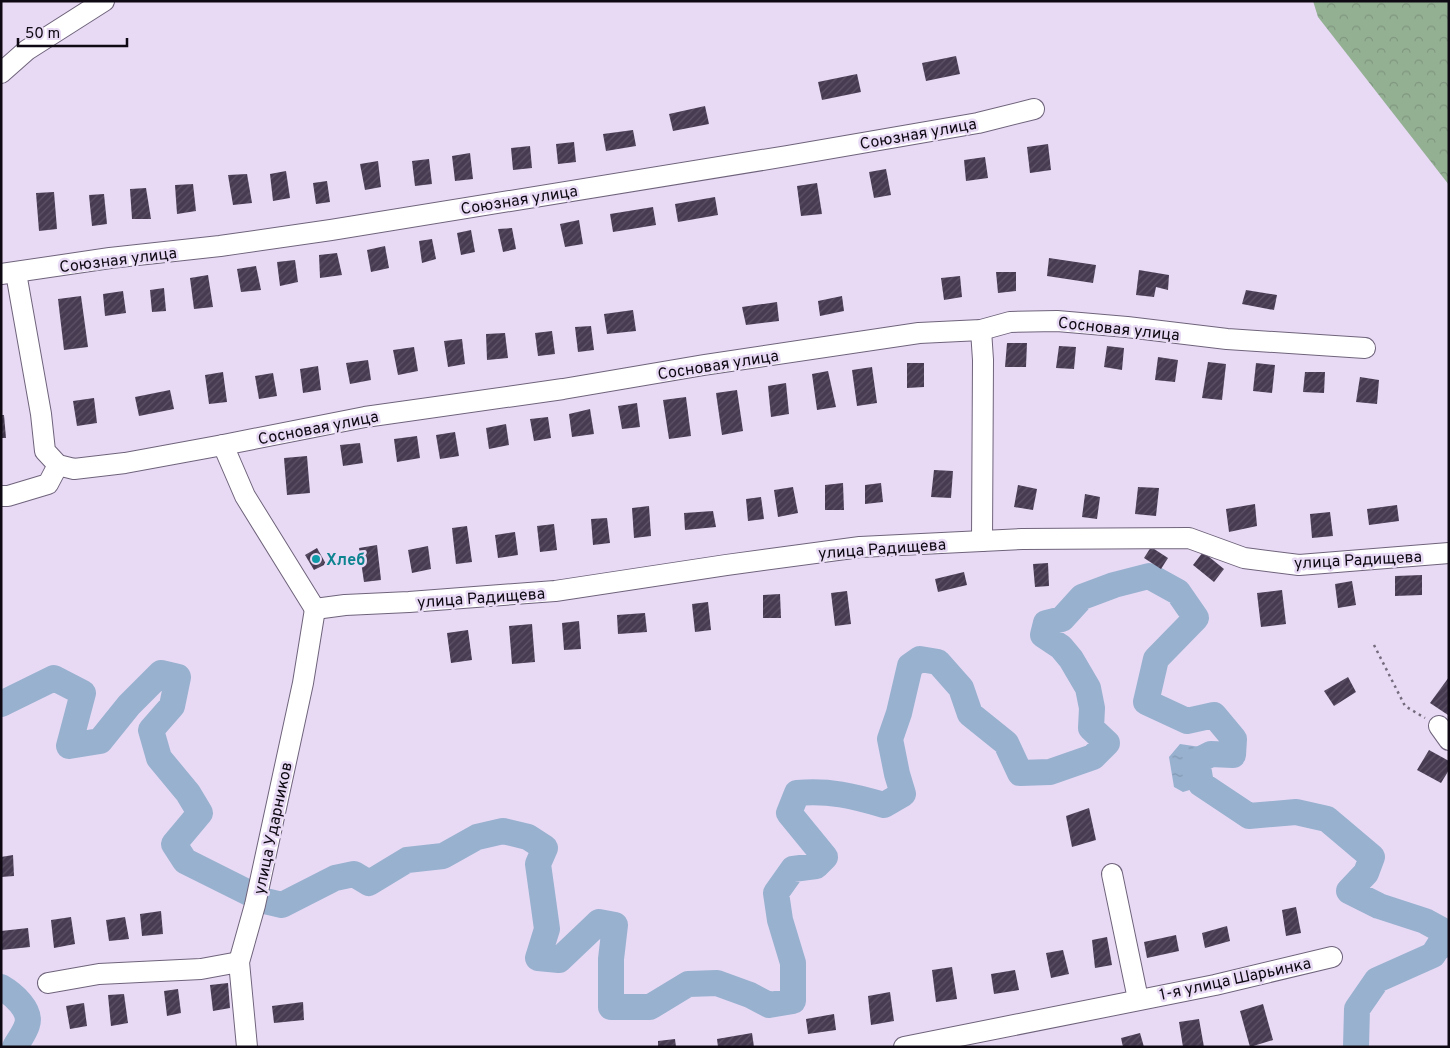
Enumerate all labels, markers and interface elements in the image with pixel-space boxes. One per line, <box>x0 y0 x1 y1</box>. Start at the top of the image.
scale bar <box>18 15 126 47</box>
text: 50 m <box>25 25 60 44</box>
street label: Союзная улица <box>858 115 978 155</box>
street label: Союзная улица <box>459 182 579 220</box>
street label: Союзная улица <box>58 244 178 278</box>
street label: Сосновая улица <box>1057 314 1181 346</box>
street label: Сосновая улица <box>656 347 780 385</box>
street label: Сосновая улица <box>256 407 380 450</box>
street label: улица Радищева <box>818 536 947 564</box>
street label: улица Радищева <box>1294 548 1423 574</box>
place label: Хлеб <box>326 551 365 571</box>
marker: Хлеб <box>310 553 322 565</box>
street label: улица Радищева <box>417 585 546 613</box>
street label: улица Ударников <box>250 760 298 896</box>
street label: 1-я улица Шарьинка <box>1158 954 1313 1006</box>

